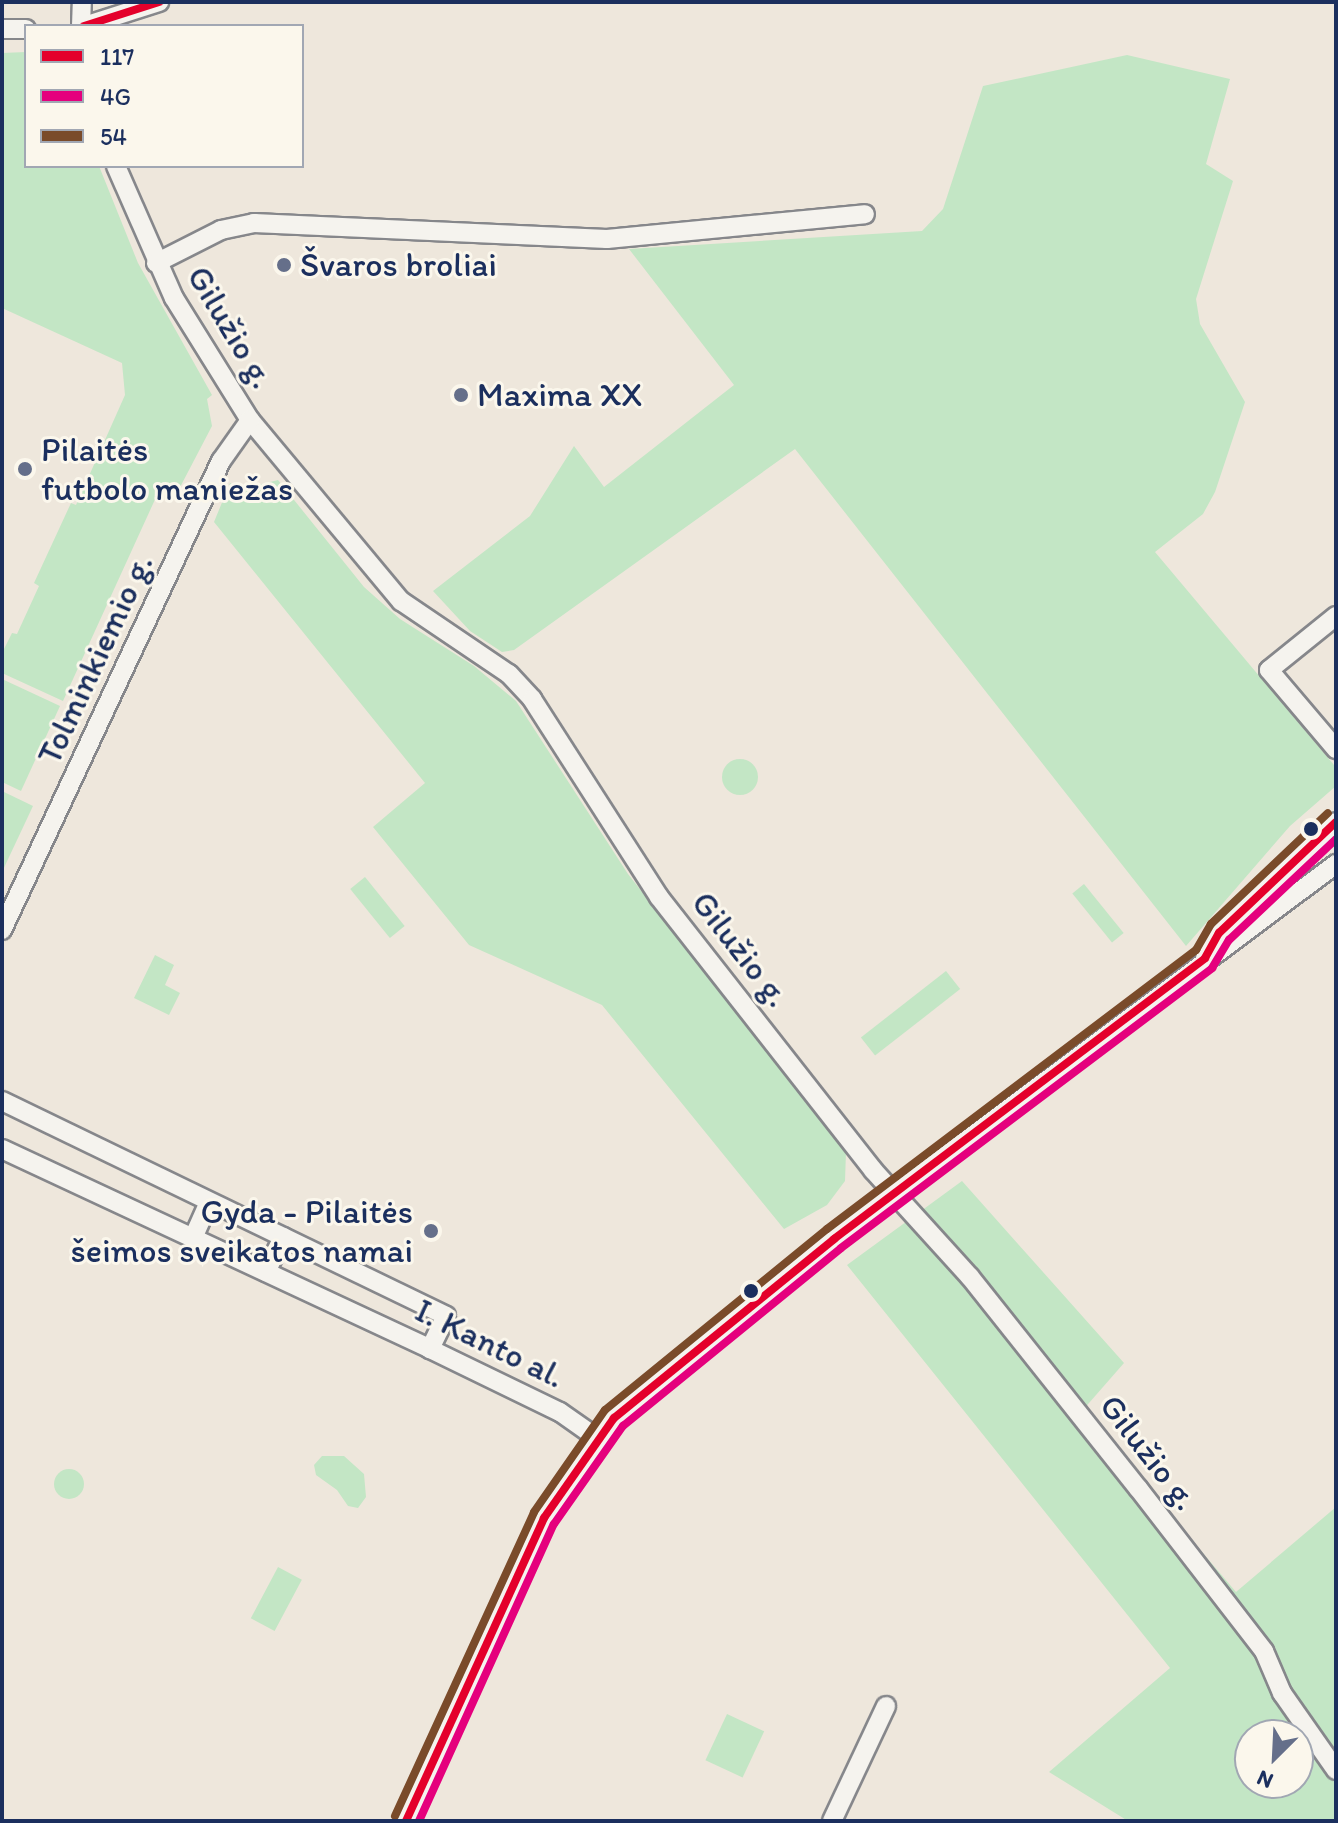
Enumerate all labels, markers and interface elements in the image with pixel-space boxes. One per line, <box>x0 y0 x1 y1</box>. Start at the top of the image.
legend <box>24 24 304 168</box>
text: 117 <box>100 42 134 71</box>
text: 4G <box>100 82 131 111</box>
text: 54 <box>100 122 127 151</box>
place label: Švaros broliai <box>300 245 498 285</box>
marker: Švaros broliai <box>275 256 293 274</box>
street label: Gilužio g. <box>179 258 283 396</box>
place label: Maxima XX <box>477 375 642 415</box>
marker: Maxima XX <box>452 386 470 404</box>
place label: Pilaitės futbolo maniežas <box>41 429 293 508</box>
marker: Pilaitės futbolo maniežas <box>16 460 34 478</box>
street label: Tolminkiemio g. <box>28 547 162 771</box>
unlabelled marker <box>1303 821 1319 837</box>
street label: Gilužio g. <box>683 883 799 1015</box>
place label: Gyda - Pilaitės šeimos sveikatos namai <box>71 1191 413 1270</box>
marker: Gyda - Pilaitės šeimos sveikatos namai <box>420 1220 442 1242</box>
unlabelled marker <box>743 1283 759 1299</box>
street label: I. Kanto al. <box>409 1289 571 1397</box>
street label: Gilužio g. <box>1091 1386 1207 1518</box>
north arrow <box>1234 1719 1314 1799</box>
text: N <box>1253 1764 1277 1795</box>

